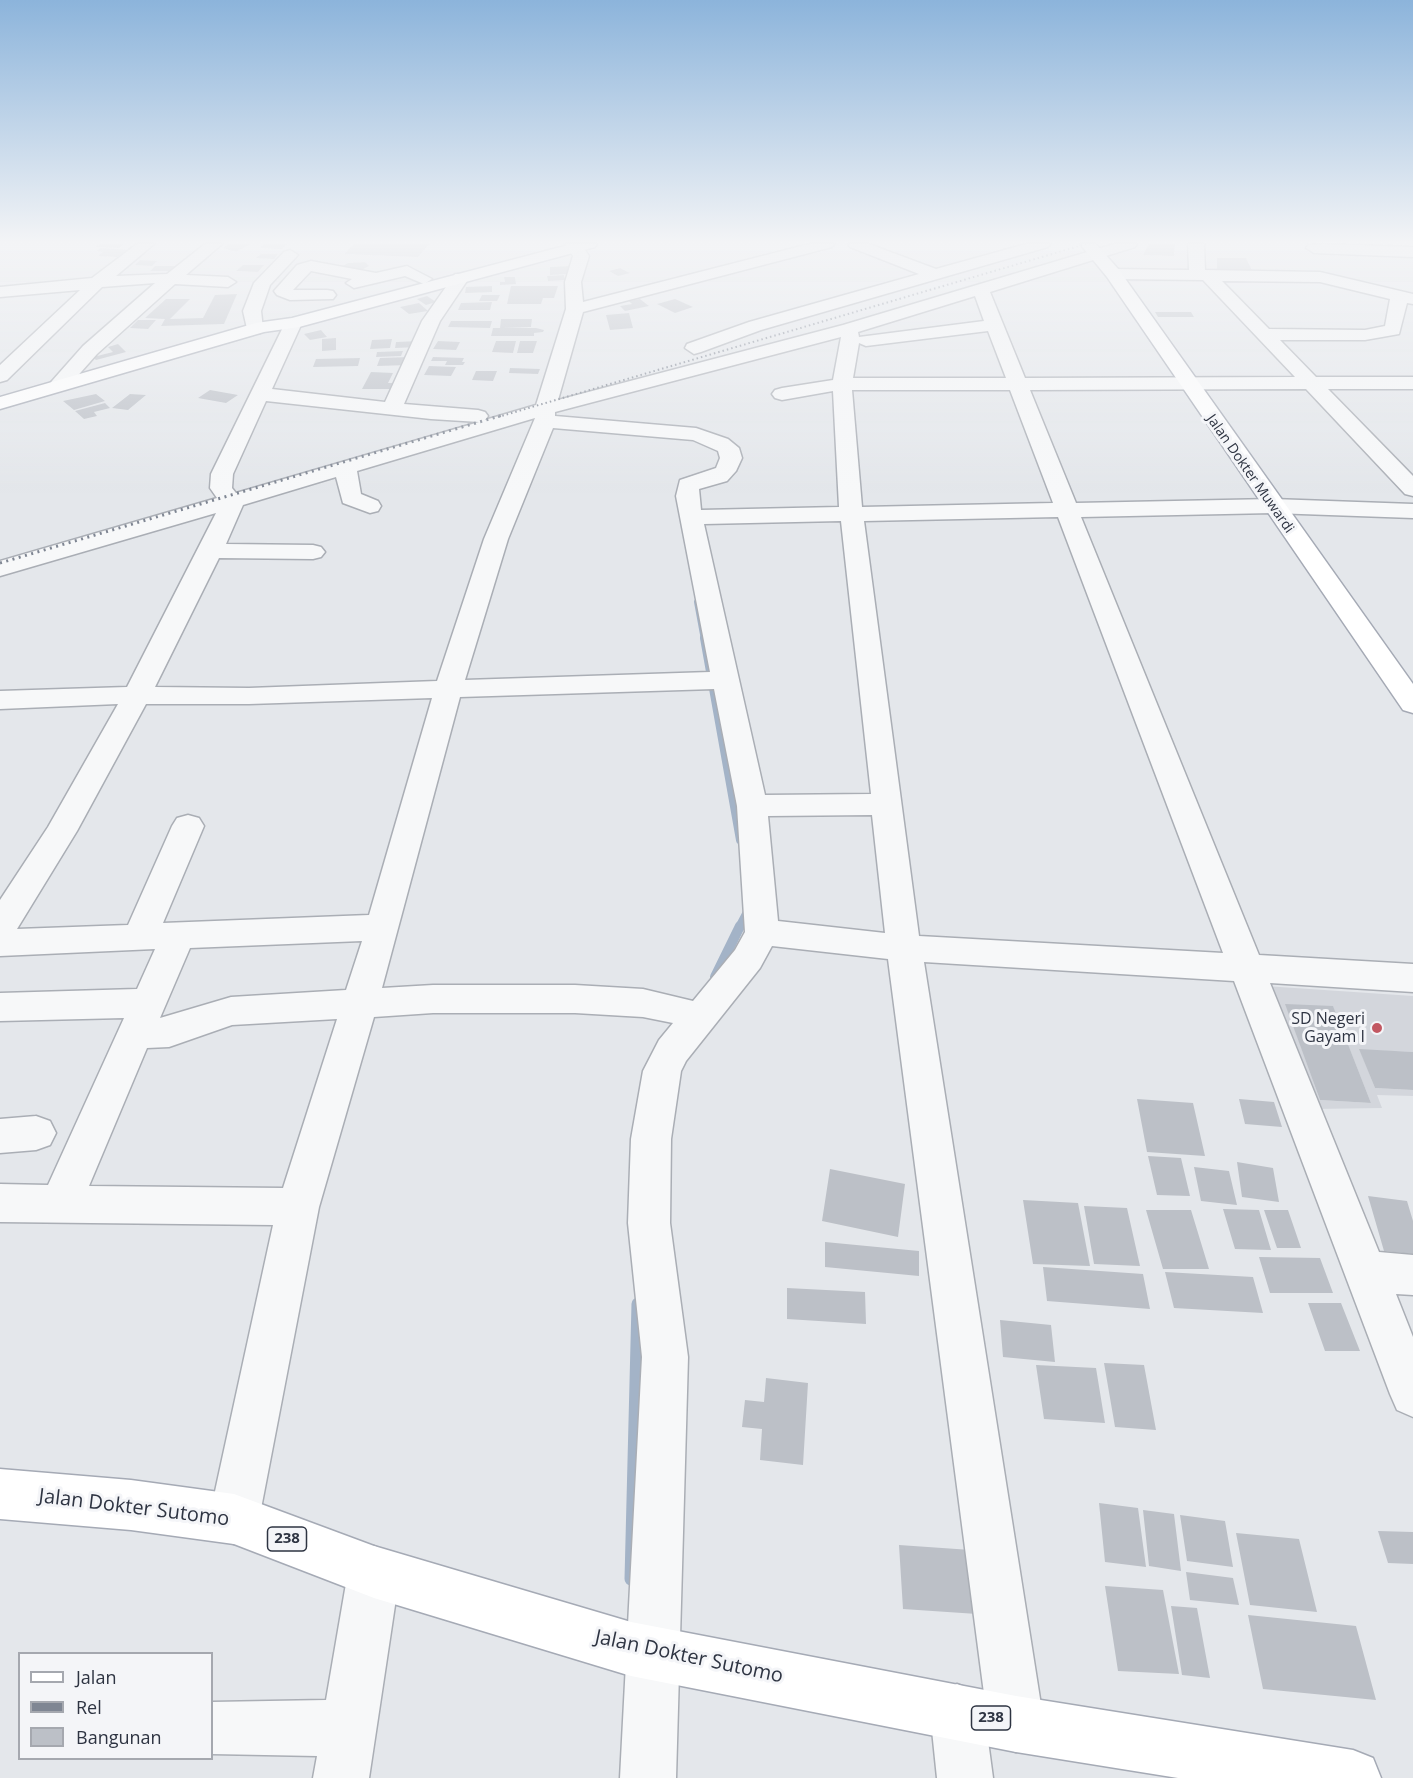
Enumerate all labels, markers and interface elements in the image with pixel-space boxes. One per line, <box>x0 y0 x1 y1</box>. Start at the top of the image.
street label: Jalan Dokter Muwardi <box>1203 411 1297 537</box>
place label: SD Negeri Gayam I <box>1291 1009 1365 1047</box>
marker: SD Negeri Gayam I <box>1370 1021 1384 1035</box>
street label: Jalan Dokter Sutomo <box>37 1484 231 1532</box>
road number: 238 <box>268 1527 306 1551</box>
street label: Jalan Dokter Sutomo <box>593 1625 785 1689</box>
legend <box>18 1652 213 1760</box>
text: Jalan <box>76 1665 116 1689</box>
text: Rel <box>76 1695 102 1719</box>
road number: 238 <box>972 1706 1010 1730</box>
text: Bangunan <box>76 1725 162 1749</box>

